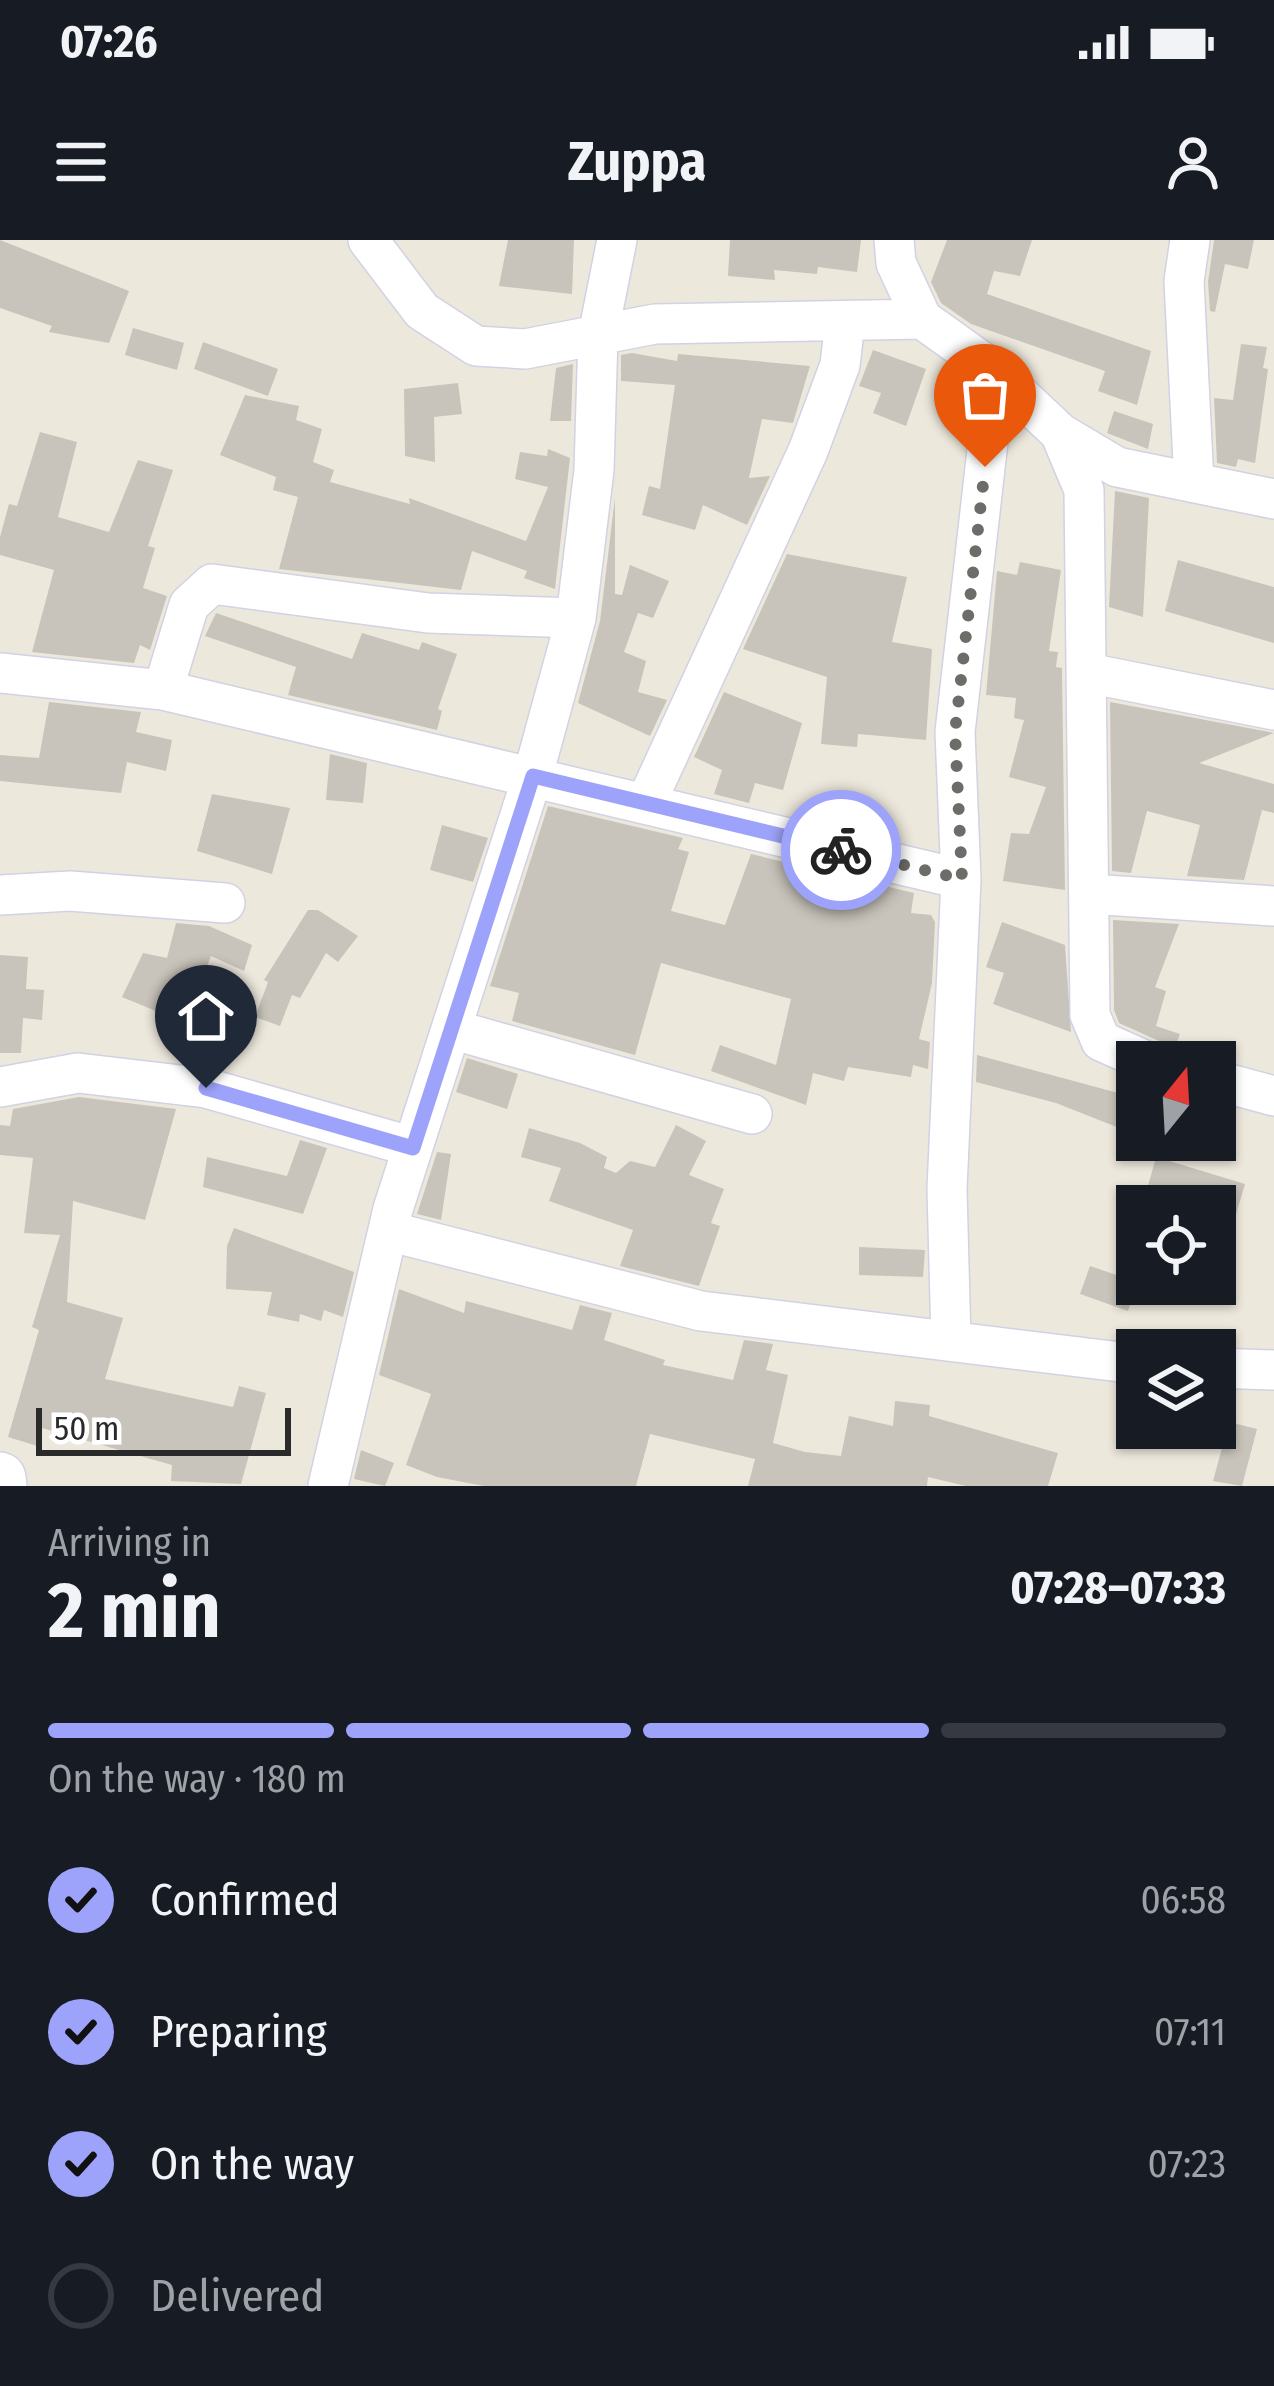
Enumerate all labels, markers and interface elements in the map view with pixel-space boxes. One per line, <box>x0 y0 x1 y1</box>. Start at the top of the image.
text: 07:26 <box>60 15 158 69</box>
icon: menu <box>48 129 114 195</box>
icon: person <box>1160 129 1226 195</box>
text: Zuppa <box>568 130 706 194</box>
pin <box>934 344 1036 467</box>
icon: bag <box>952 362 1018 428</box>
courier <box>781 790 901 910</box>
icon: bike <box>808 817 874 883</box>
pin <box>155 965 257 1088</box>
icon: home <box>173 983 239 1049</box>
north arrow <box>1116 1041 1236 1161</box>
map controls <box>1116 1041 1236 1449</box>
button: locate <box>1116 1185 1236 1305</box>
button: layers <box>1116 1329 1236 1449</box>
scale bar <box>36 1402 291 1455</box>
text: 50 m <box>54 1409 119 1449</box>
text: Arriving in <box>48 1520 211 1566</box>
text: 07:28–07:33 <box>1010 1561 1226 1615</box>
text: 2 min <box>48 1564 221 1658</box>
text: On the way · 180 m <box>48 1756 346 1802</box>
icon: check <box>48 1867 114 1933</box>
text: Confirmed <box>150 1873 340 1927</box>
text: 06:58 <box>1141 1877 1226 1923</box>
icon: check <box>48 1999 114 2065</box>
text: Preparing <box>150 2005 327 2059</box>
text: 07:11 <box>1154 2009 1226 2055</box>
icon: check <box>48 2131 114 2197</box>
text: On the way <box>150 2137 354 2191</box>
text: 07:23 <box>1148 2141 1226 2187</box>
text: Delivered <box>150 2269 324 2323</box>

